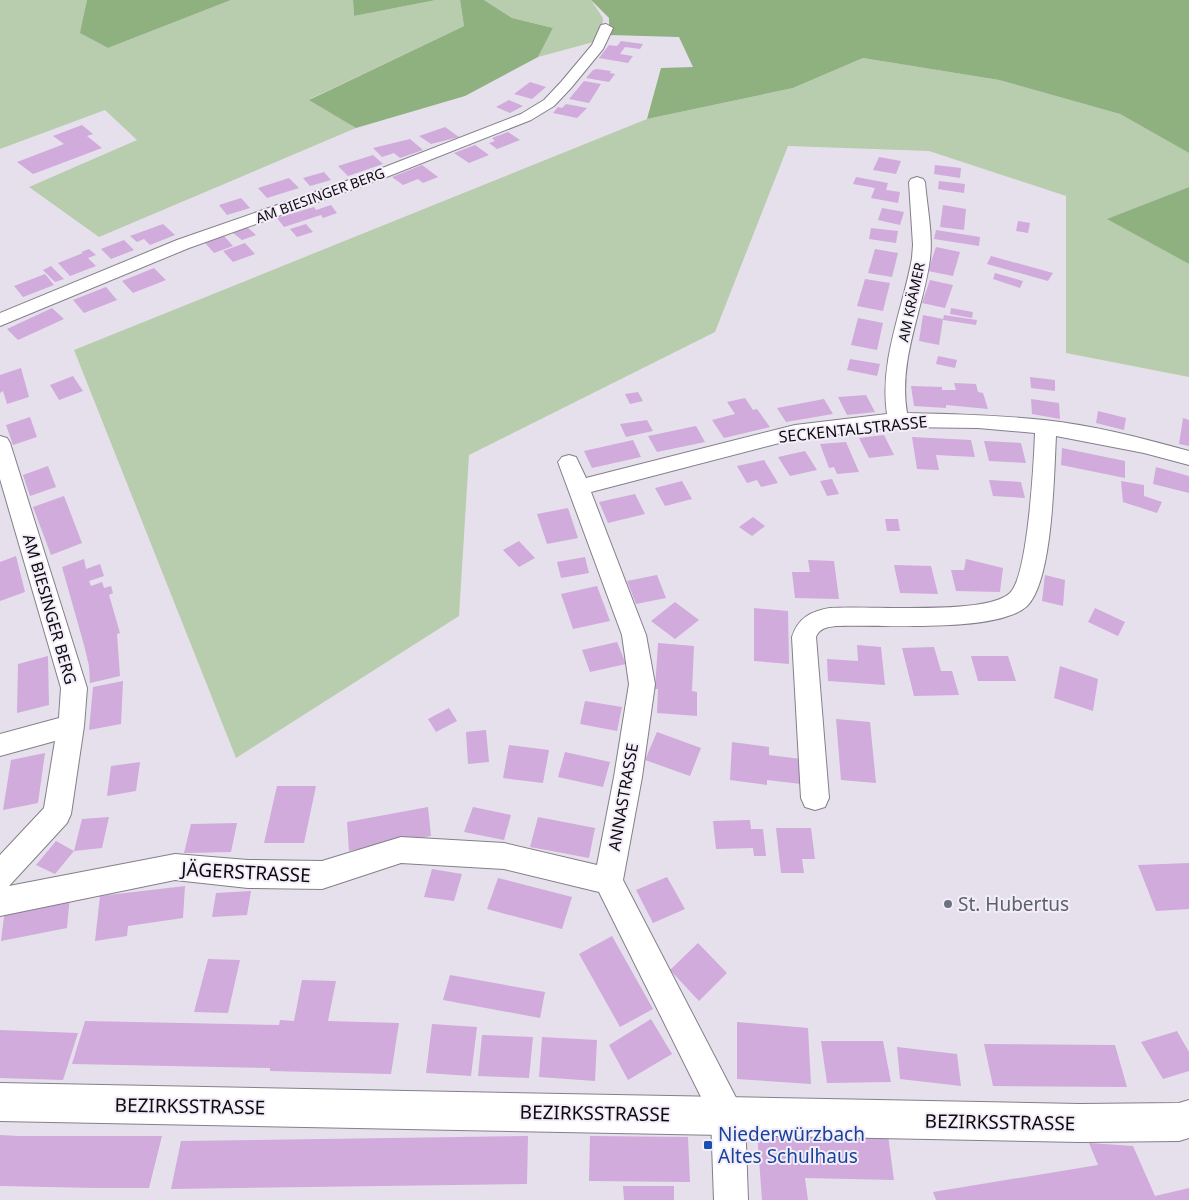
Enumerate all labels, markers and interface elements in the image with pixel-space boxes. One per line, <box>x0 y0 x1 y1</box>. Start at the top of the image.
street label: AM BIESINGER BERG <box>253 163 387 227</box>
street label: AM KRÄMER <box>893 260 929 343</box>
street label: SECKENTALSTRASSE <box>778 410 928 448</box>
street label: AM BIESINGER BERG <box>18 531 82 687</box>
street label: ANNASTRASSE <box>603 741 643 853</box>
street label: JÄGERSTRASSE <box>179 856 311 888</box>
place label: St. Hubertus <box>958 891 1069 917</box>
marker: St. Hubertus <box>942 898 954 910</box>
street label: BEZIRKSSTRASSE <box>114 1092 266 1120</box>
street label: BEZIRKSSTRASSE <box>519 1099 671 1127</box>
street label: BEZIRKSSTRASSE <box>924 1108 1076 1136</box>
place label: Niederwürzbach Altes Schulhaus <box>718 1121 865 1169</box>
marker: Niederwürzbach Altes Schulhaus <box>702 1139 714 1151</box>

